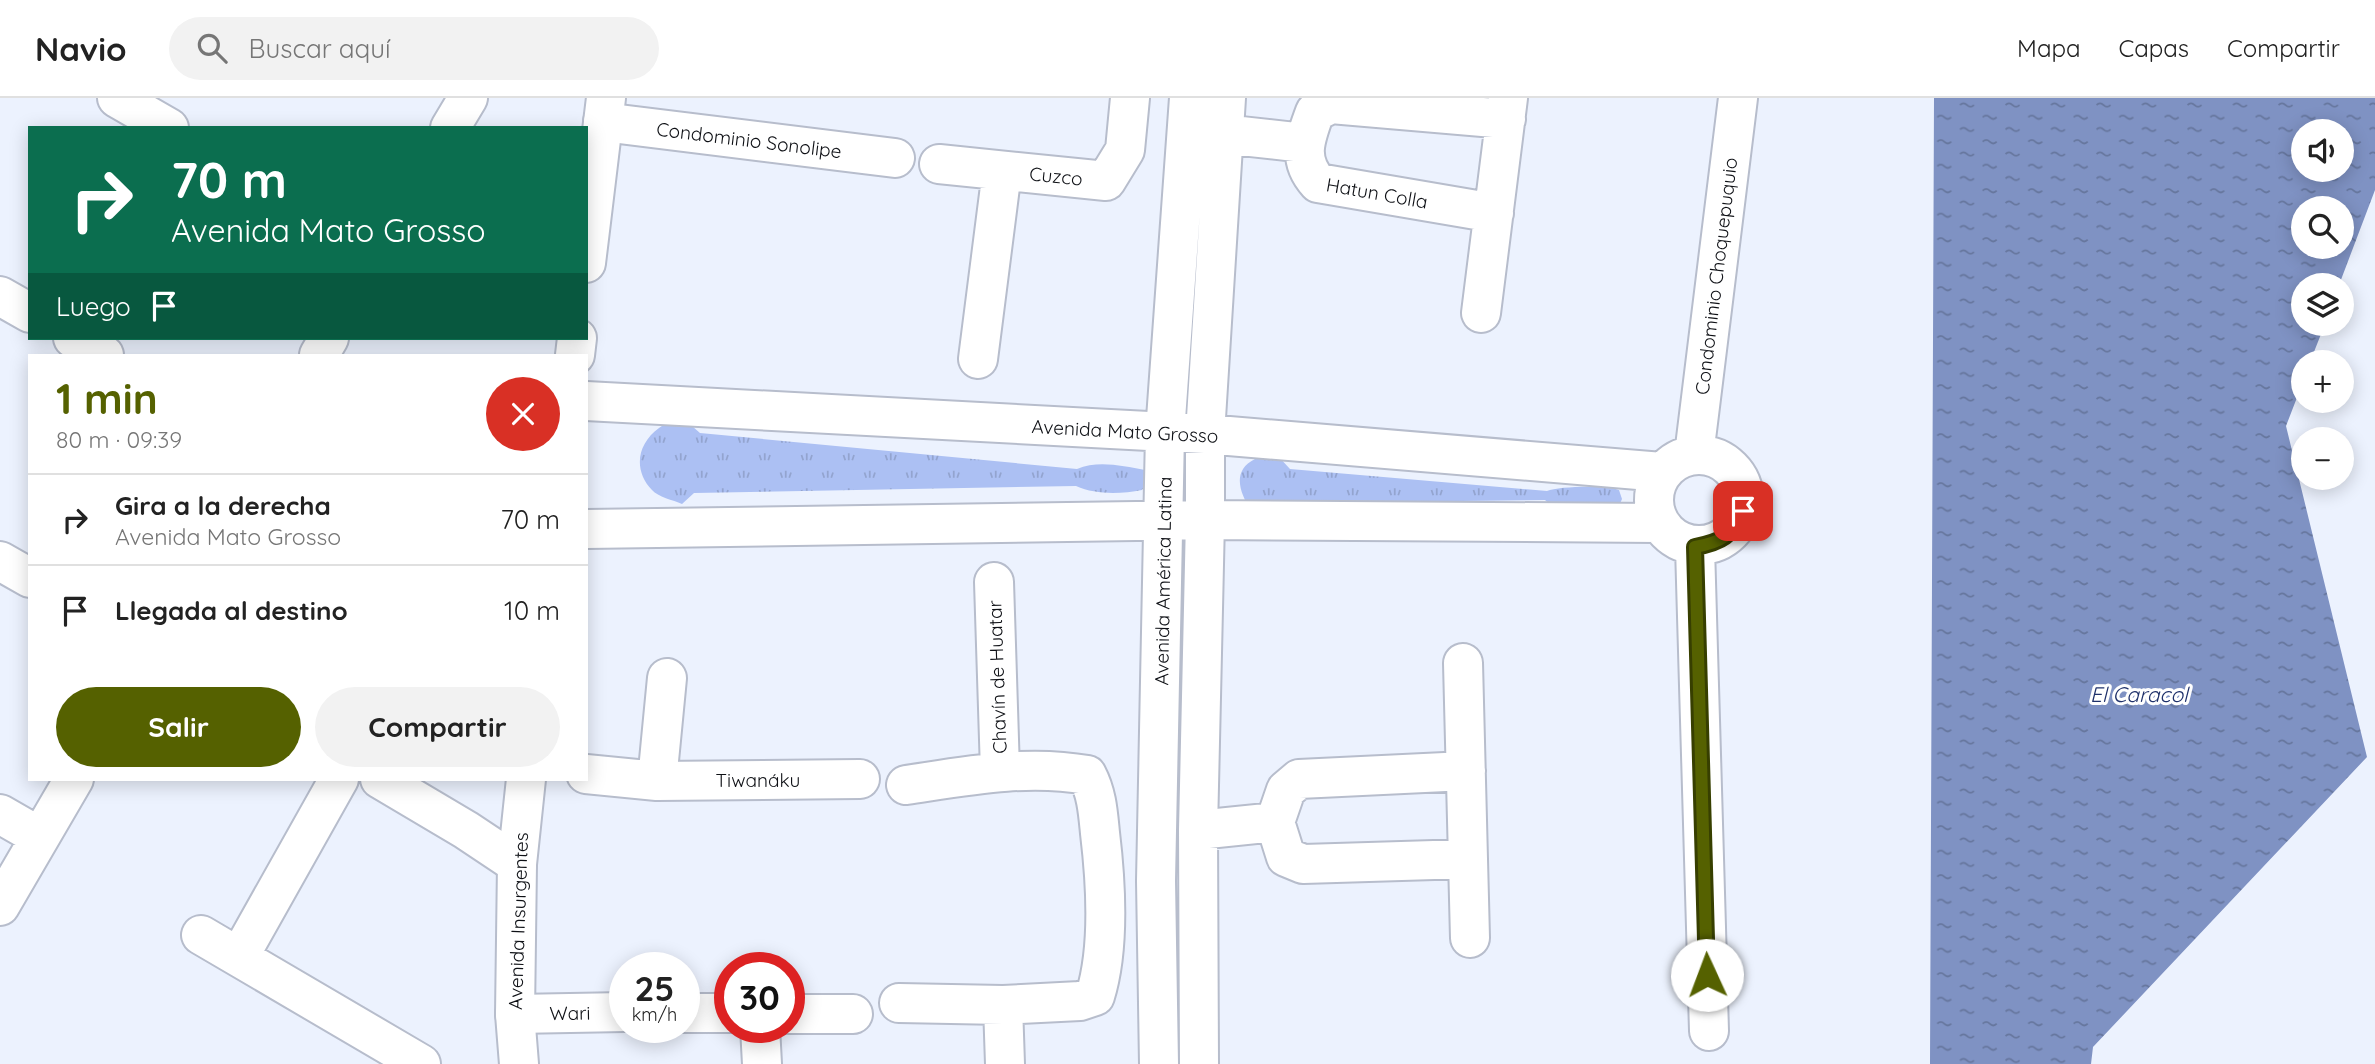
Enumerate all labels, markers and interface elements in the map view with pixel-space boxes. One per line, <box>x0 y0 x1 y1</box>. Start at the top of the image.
search box <box>169 17 659 80</box>
text: Navio <box>35 28 127 69</box>
icon: search <box>193 29 231 67</box>
text: Buscar aquí <box>249 32 391 65</box>
text: Mapa <box>2017 33 2081 63</box>
text: Capas <box>2119 33 2189 63</box>
text: Compartir <box>2227 33 2340 63</box>
street label: Condominio Sonolipe <box>655 117 843 163</box>
map controls <box>2291 119 2354 490</box>
button: sound <box>2291 119 2354 182</box>
text: 70 m <box>171 149 287 210</box>
icon: right <box>56 154 147 245</box>
street label: Condominio Choquepuquio <box>1690 156 1742 396</box>
street label: Cuzco <box>1028 161 1084 191</box>
street label: Hatun Colla <box>1324 172 1430 214</box>
button: search <box>2291 196 2354 259</box>
text: Avenida Mato Grosso <box>171 210 486 250</box>
button: layers <box>2291 273 2354 336</box>
icon: arrive <box>145 287 183 325</box>
text: Luego <box>56 290 131 323</box>
button: + <box>2291 350 2354 413</box>
text: 1 min <box>56 372 158 425</box>
button: close <box>486 377 560 451</box>
street label: Avenida Mato Grosso <box>1031 414 1219 448</box>
text: 80 m · 09:39 <box>56 425 182 454</box>
button: − <box>2291 427 2354 490</box>
street label: Avenida América Latina <box>1149 476 1177 686</box>
pin <box>1713 481 1773 541</box>
text: Gira a la derecha <box>115 489 331 522</box>
icon: arrive <box>1724 492 1762 530</box>
icon: right <box>56 501 94 539</box>
text: 70 m <box>500 503 560 536</box>
text: Avenida Mato Grosso <box>115 522 341 551</box>
icon: arrive <box>56 592 94 630</box>
text: Llegada al destino <box>115 594 348 627</box>
text: 10 m <box>504 594 560 627</box>
street label: Chavín de Huatar <box>982 599 1012 754</box>
water label: El Caracol <box>2090 681 2190 707</box>
button: Salir <box>56 687 301 767</box>
button: Compartir <box>315 687 560 767</box>
street label: Tiwanáku <box>716 768 800 792</box>
street label: Avenida Insurgentes <box>503 832 533 1010</box>
position arrow <box>1670 938 1744 1012</box>
speed limit sign: 30 <box>714 952 805 1043</box>
text: 25 <box>634 966 675 1010</box>
street label: Wari <box>549 1001 591 1025</box>
text: km/h <box>632 1003 677 1026</box>

